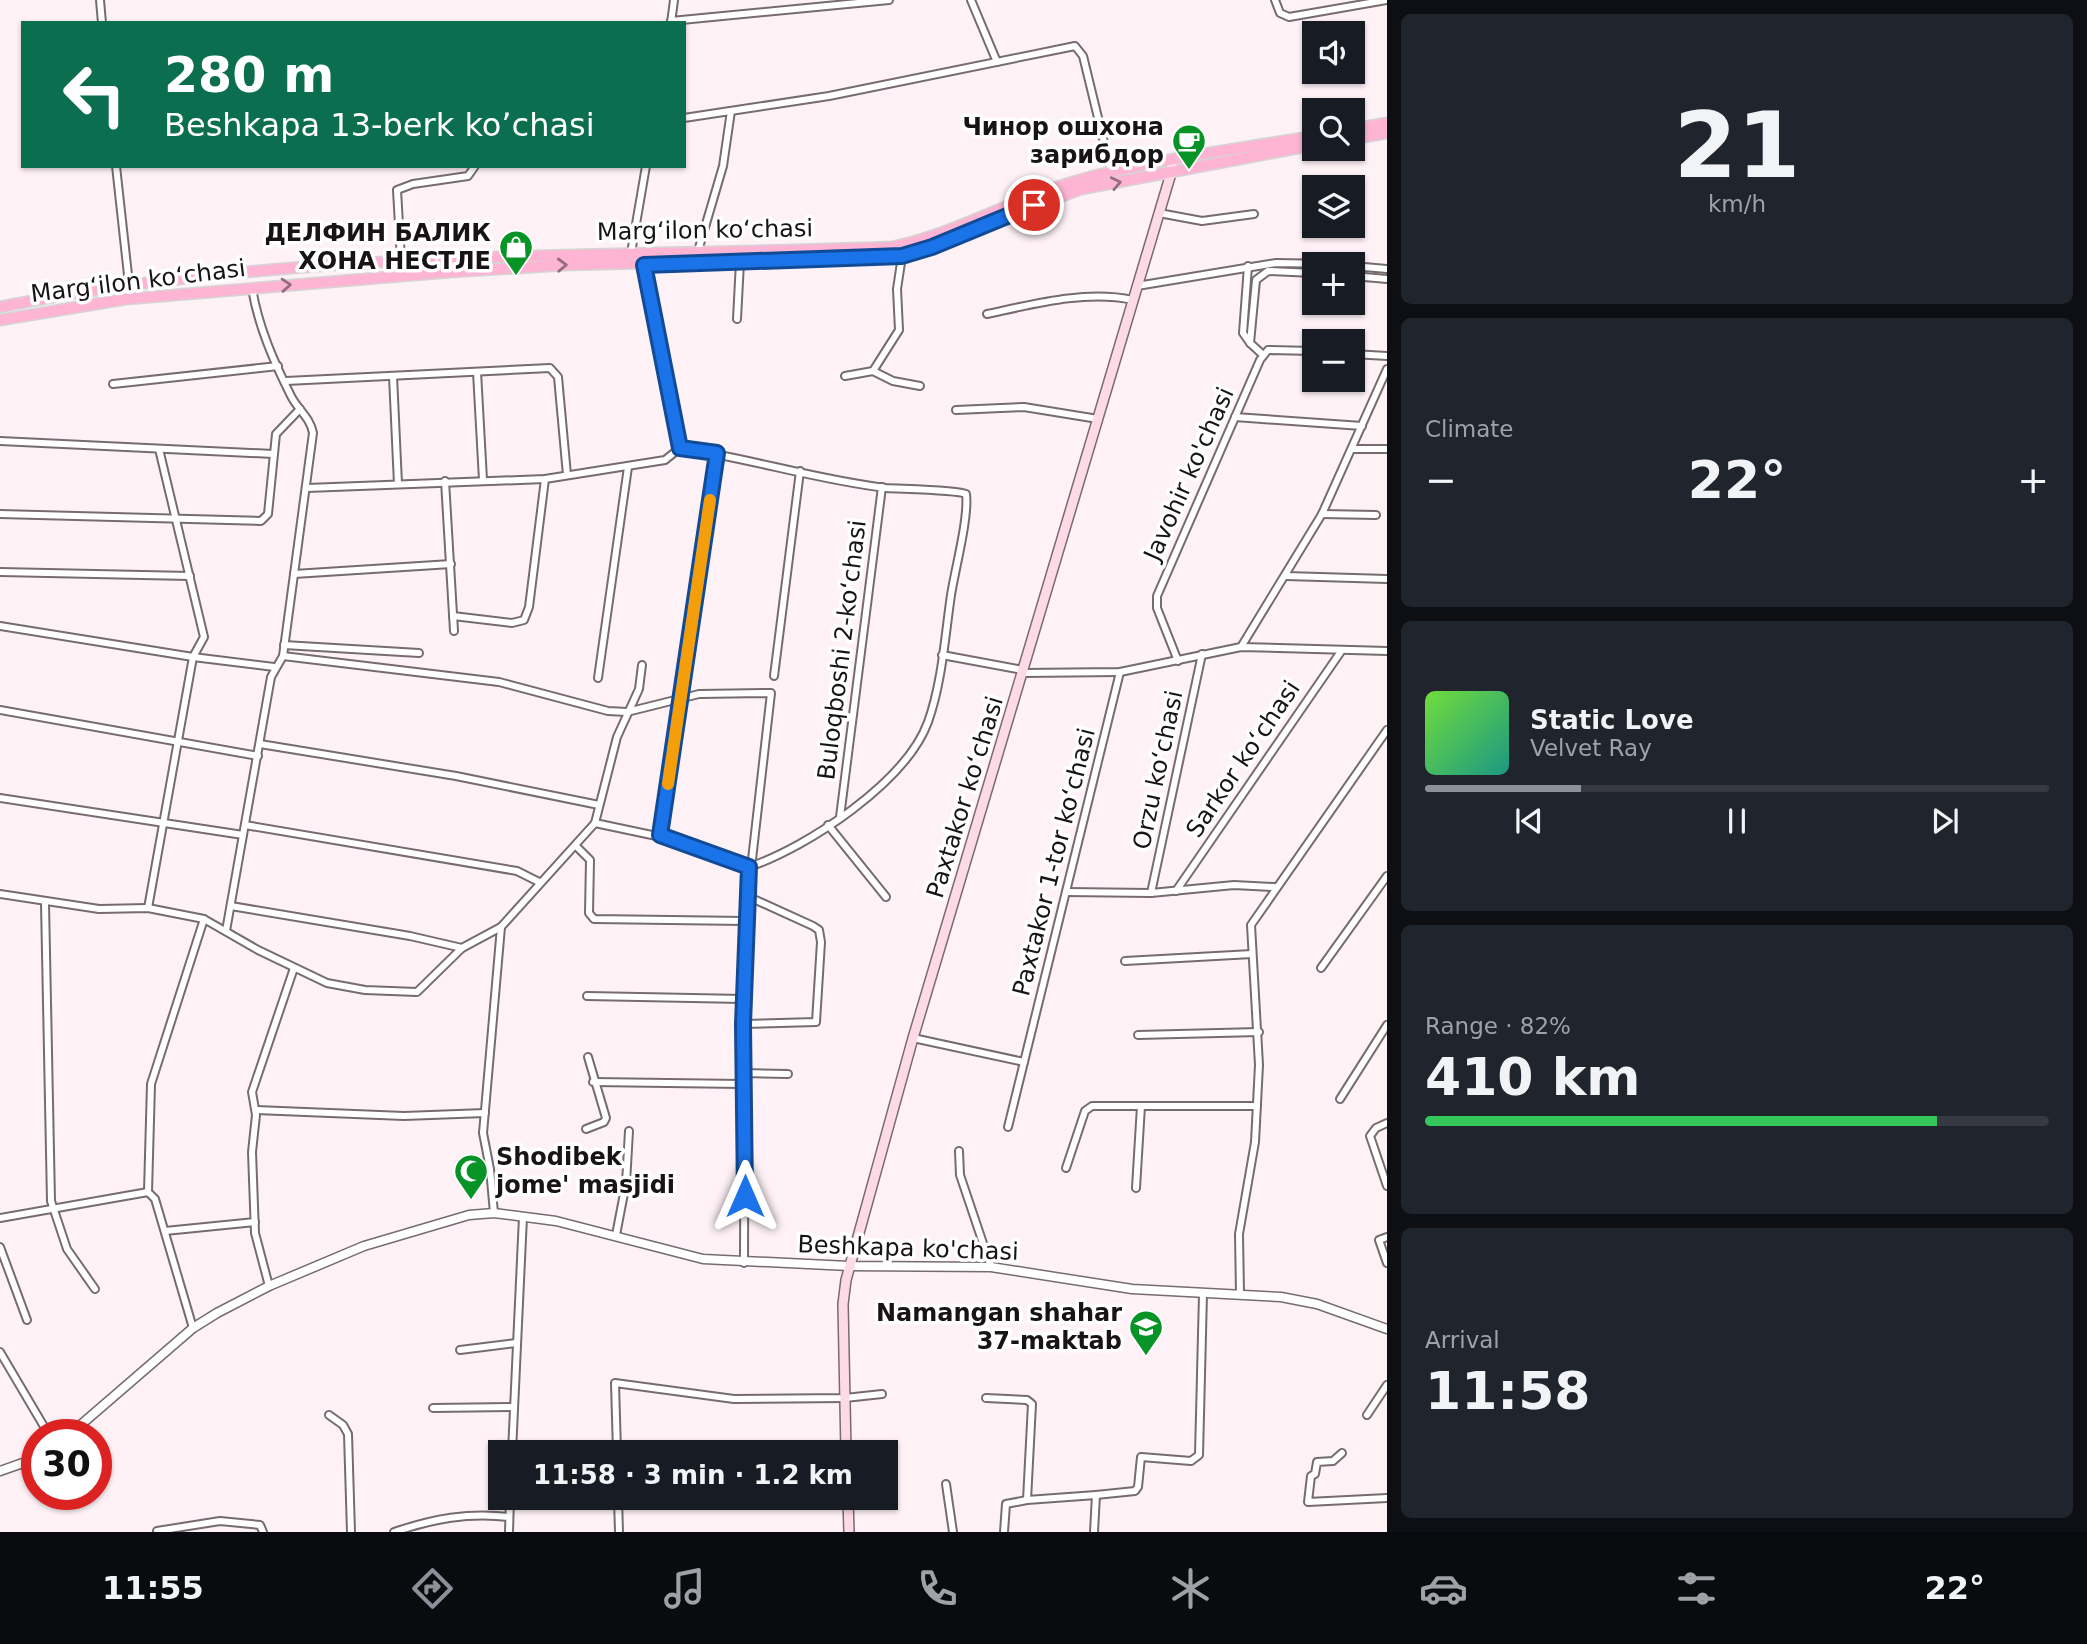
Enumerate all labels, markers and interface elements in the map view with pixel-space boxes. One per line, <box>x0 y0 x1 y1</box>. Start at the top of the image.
map controls <box>1302 21 1365 392</box>
button: sound <box>1302 21 1365 84</box>
text: 280 m <box>164 47 334 104</box>
icon: left <box>49 49 140 140</box>
text: 21 <box>1674 93 1800 198</box>
button: search <box>1302 98 1365 161</box>
text: Beshkapa 13-berk koʼchasi <box>164 106 595 144</box>
place label: Чинор ошхона зарибдор <box>962 113 1164 169</box>
cafe icon: Чинор ошхона зарибдор <box>1170 122 1208 171</box>
pin <box>1004 175 1064 235</box>
button: layers <box>1302 175 1365 238</box>
one-way arrow <box>1110 176 1122 191</box>
icon: arrive <box>1015 186 1053 224</box>
text: km/h <box>1708 191 1766 217</box>
street label: Margʻilon koʻchasi <box>597 214 813 246</box>
place label: ДЕЛФИН БАЛИК ХОНА НЕСТЛЕ <box>264 219 491 275</box>
shop icon: ДЕЛФИН БАЛИК ХОНА НЕСТЛЕ <box>497 228 535 277</box>
button: + <box>1302 252 1365 315</box>
street label: Margʻilon koʻchasi <box>29 254 247 308</box>
one-way arrow <box>557 258 568 273</box>
one-way arrow <box>281 278 292 293</box>
button: − <box>1302 329 1365 392</box>
street label: Javohir ko'chasi <box>1137 383 1240 567</box>
text: Climate <box>1425 416 1514 442</box>
text: 22° <box>1688 450 1786 510</box>
text: − <box>1425 458 1457 502</box>
text: + <box>2017 458 2049 502</box>
street label: Buloqboshi 2-koʻchasi <box>812 518 872 782</box>
street label: Sarkor koʻchasi <box>1180 675 1306 843</box>
street label: Orzu koʻchasi <box>1127 688 1189 852</box>
street label: Paxtakor koʻchasi <box>921 693 1009 901</box>
text: Static Love <box>1530 705 1694 735</box>
street label: Paxtakor 1-tor koʻchasi <box>1007 725 1101 999</box>
text: Velvet Ray <box>1530 735 1652 761</box>
icon: previous <box>1510 802 1548 840</box>
icon: pause <box>1718 802 1756 840</box>
icon: next <box>1926 802 1964 840</box>
text: Range · 82% <box>1425 1013 1571 1039</box>
text: 410 km <box>1425 1047 1640 1107</box>
place label: Shodibek jome' masjidi <box>495 1143 675 1199</box>
mosque icon: Shodibek jome' masjidi <box>452 1152 490 1201</box>
position arrow <box>708 1159 782 1233</box>
street label: Beshkapa ko'chasi <box>797 1230 1019 1266</box>
place label: Namangan shahar 37-maktab <box>876 1299 1122 1355</box>
school or university icon: Namangan shahar 37-maktab <box>1127 1308 1165 1357</box>
text: Arrival <box>1425 1327 1500 1353</box>
text: 11:58 <box>1425 1361 1591 1421</box>
speed limit sign: 30 <box>21 1419 112 1510</box>
text: 11:58 · 3 min · 1.2 km <box>533 1460 853 1490</box>
icon: directions <box>408 1564 457 1613</box>
icon: music <box>660 1564 709 1613</box>
icon: phone <box>913 1564 962 1613</box>
icon: climate <box>1166 1564 1215 1613</box>
icon: car <box>1419 1564 1468 1613</box>
icon: filters <box>1672 1564 1721 1613</box>
text: 11:55 <box>102 1569 204 1607</box>
text: 22° <box>1924 1569 1985 1607</box>

